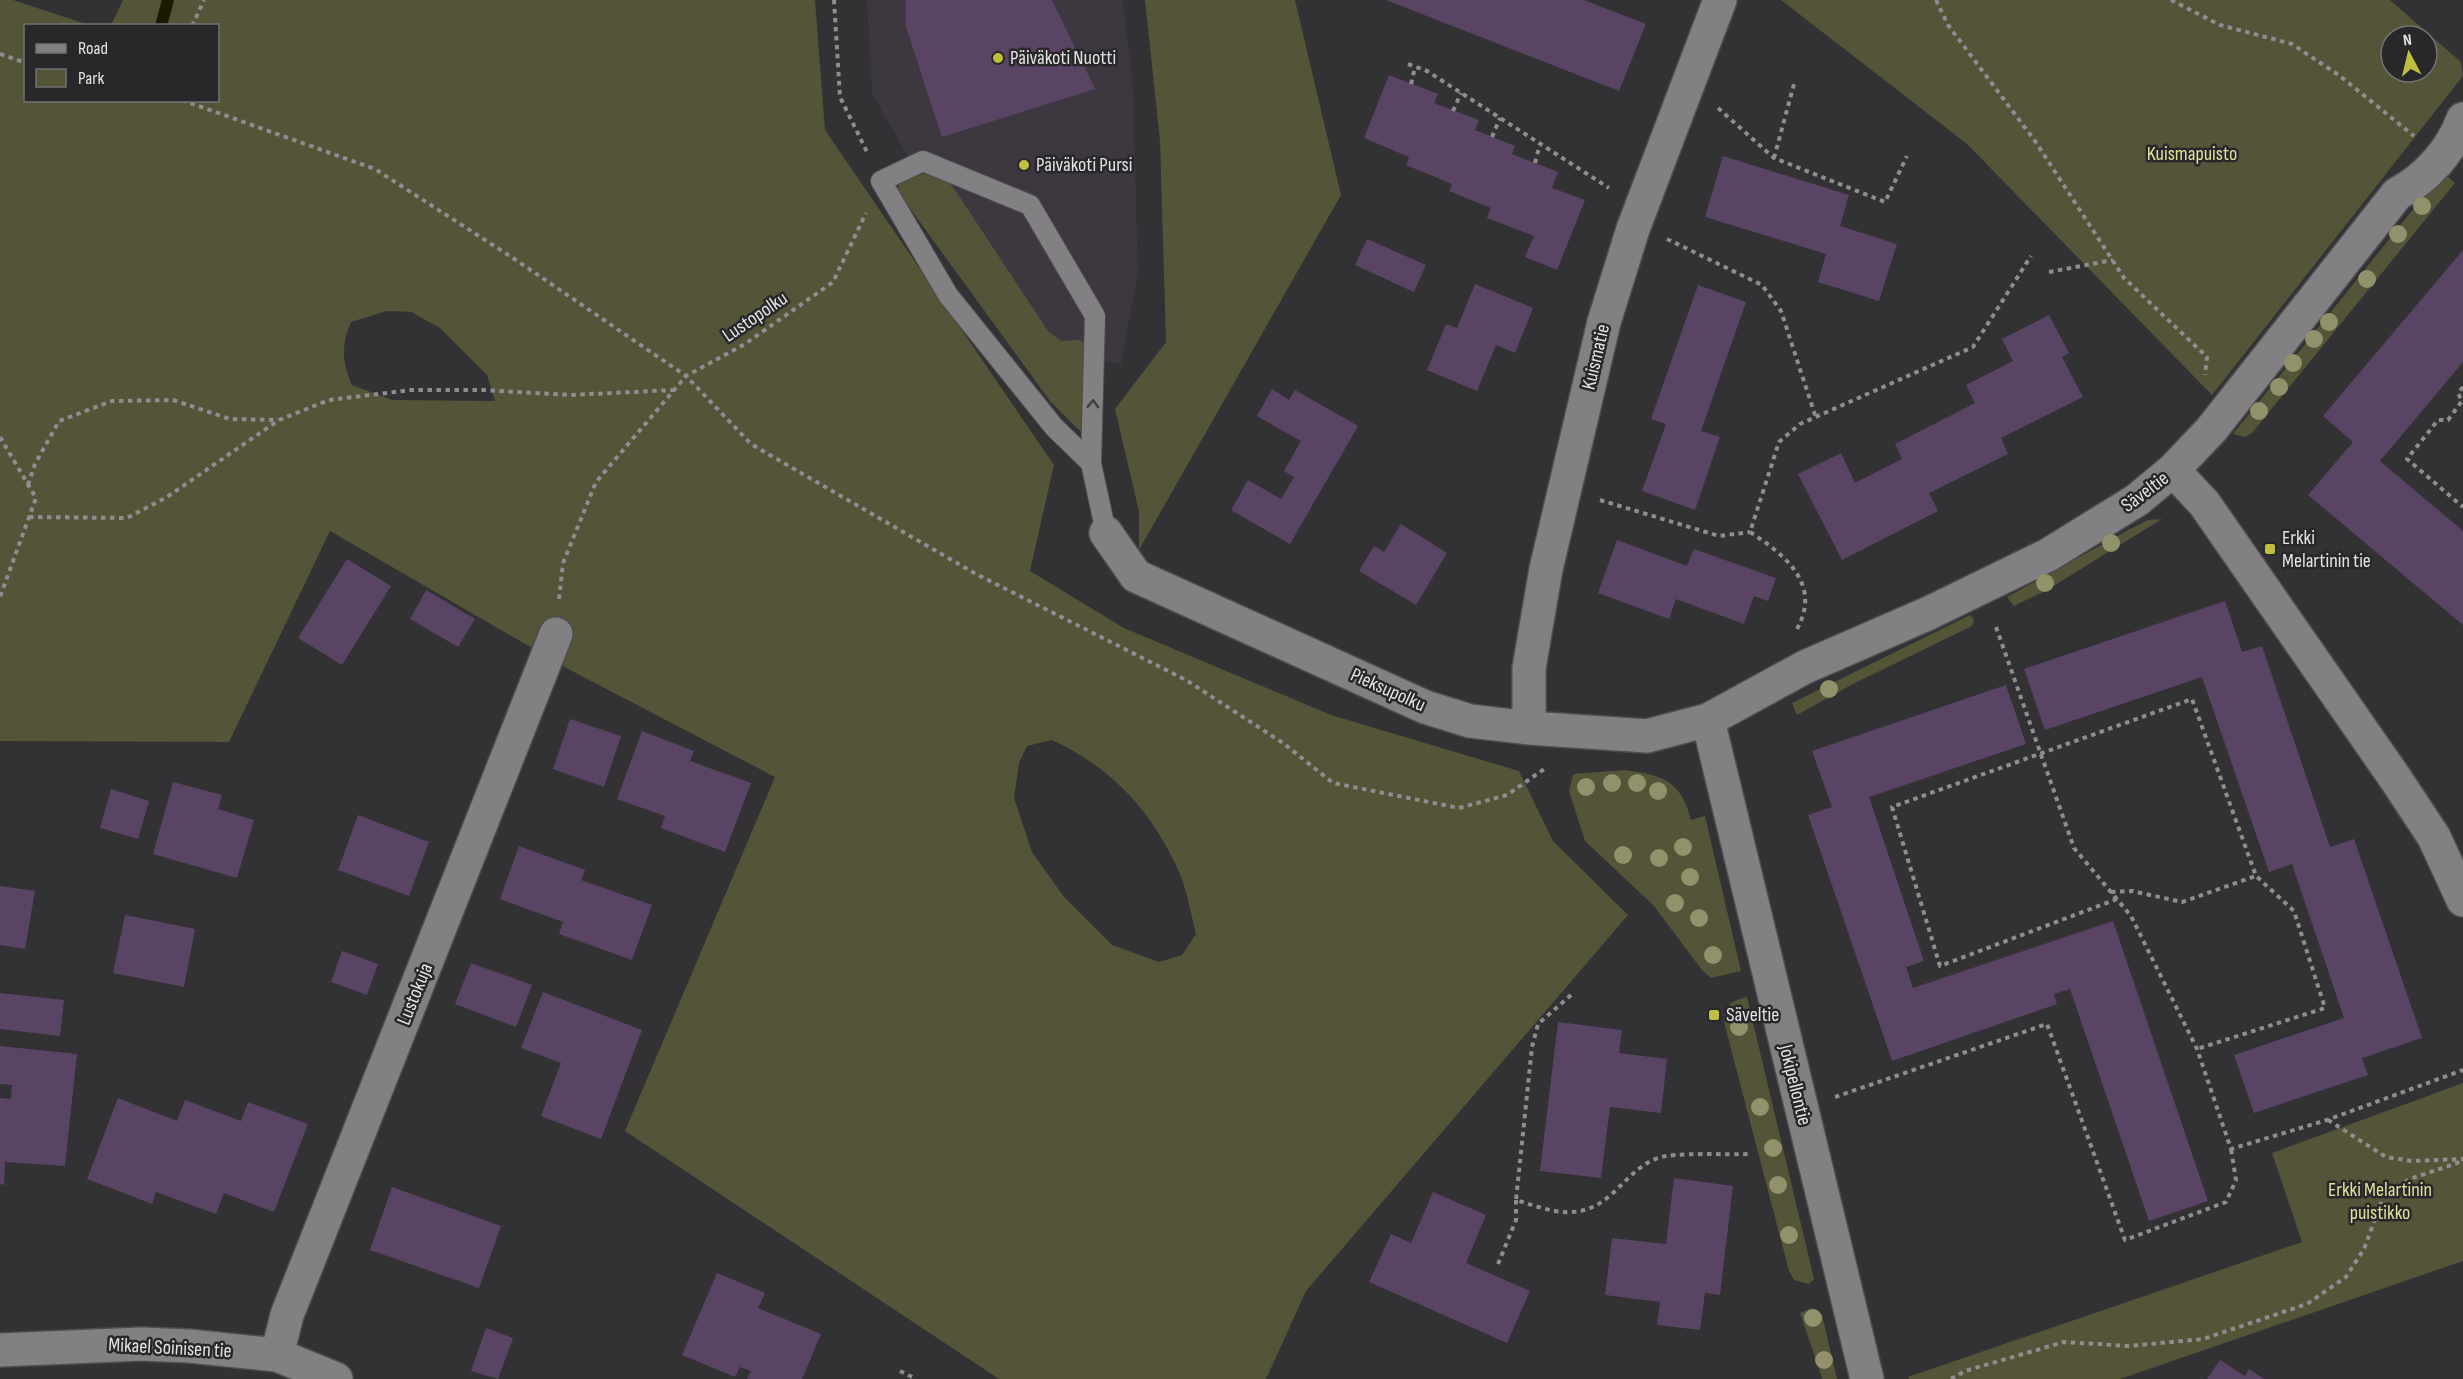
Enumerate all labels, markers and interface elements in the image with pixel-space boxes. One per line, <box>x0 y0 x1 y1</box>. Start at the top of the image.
legend <box>24 24 219 102</box>
north arrow <box>2379 24 2439 84</box>
text: N <box>2402 31 2413 51</box>
text: Road <box>78 38 108 59</box>
place label: Päiväkoti Nuotti <box>1010 46 1116 70</box>
marker: Päiväkoti Nuotti <box>991 51 1005 65</box>
text: Park <box>78 68 104 89</box>
park label: Kuismapuisto <box>2147 142 2237 166</box>
place label: Päiväkoti Pursi <box>1036 153 1133 177</box>
marker: Päiväkoti Pursi <box>1017 158 1031 172</box>
street label: Lustopolku <box>718 287 792 347</box>
street label: Kuismatie <box>1577 322 1615 392</box>
one-way arrow <box>1086 400 1099 409</box>
street label: Säveltie <box>2116 466 2174 518</box>
place label: Erkki Melartinin tie <box>2282 526 2371 573</box>
marker: Erkki Melartinin tie <box>2263 542 2277 556</box>
street label: Pieksupolku <box>1347 663 1429 717</box>
street label: Lustokuja <box>392 960 438 1028</box>
place label: Säveltie <box>1726 1003 1779 1027</box>
marker: Säveltie <box>1707 1008 1721 1022</box>
street label: Jokipellontie <box>1773 1041 1817 1128</box>
park label: Erkki Melartinin puistikko <box>2328 1178 2432 1225</box>
street label: Mikael Soinisen tie <box>108 1333 232 1363</box>

